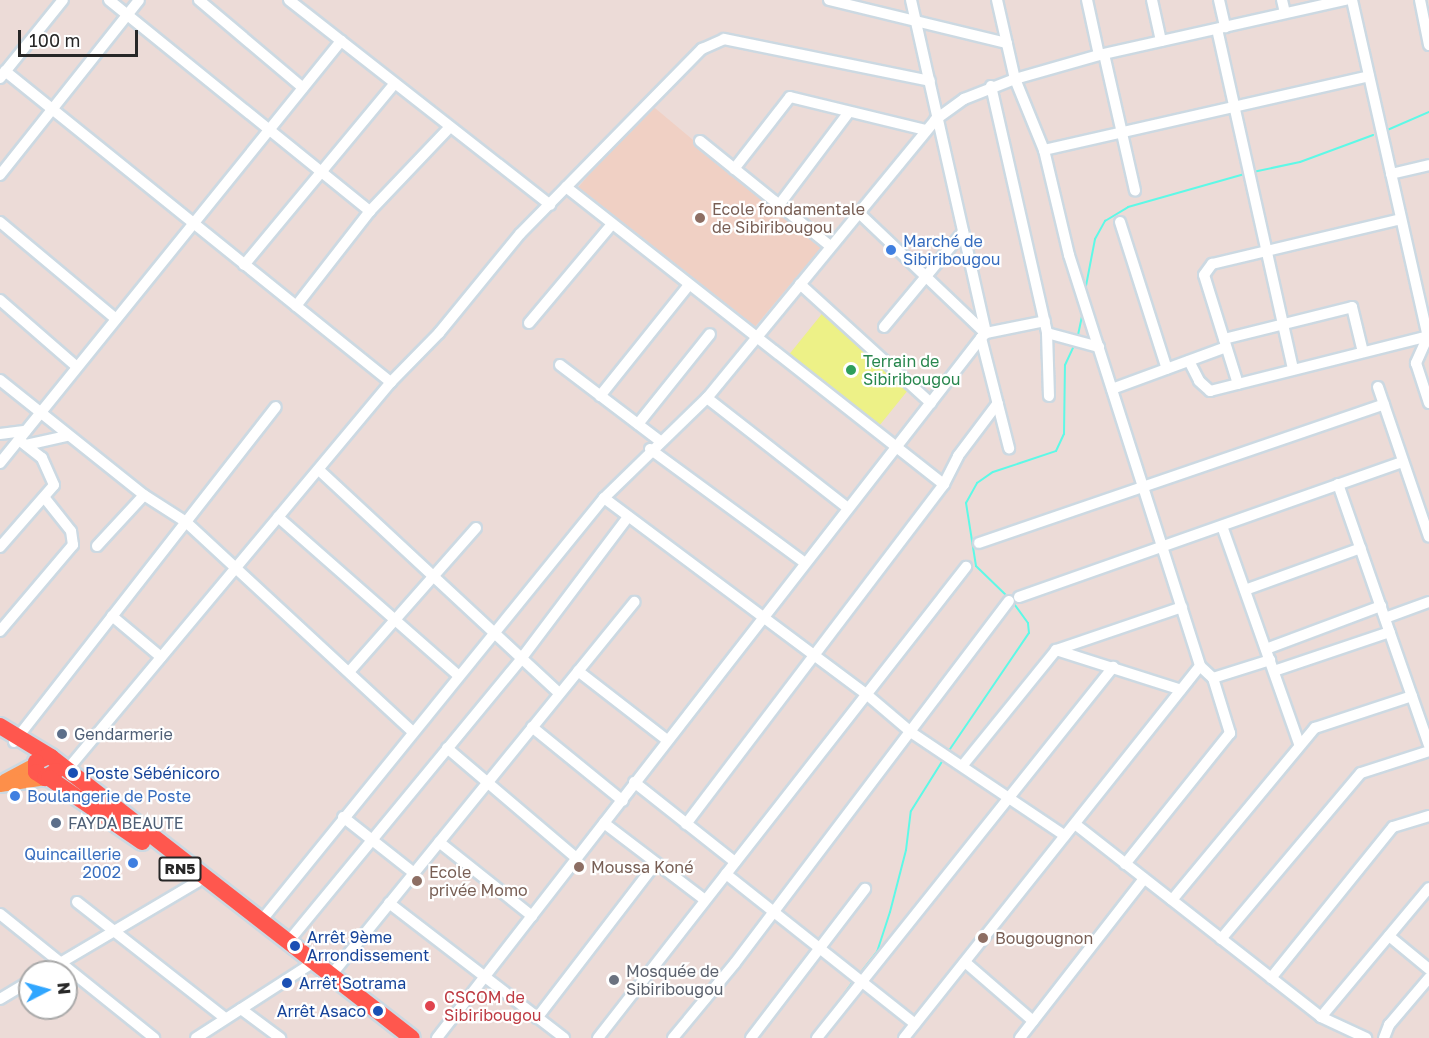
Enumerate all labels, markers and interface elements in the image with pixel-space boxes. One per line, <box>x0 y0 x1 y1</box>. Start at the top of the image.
scale bar <box>21 18 141 56</box>
text: 100 m <box>29 29 80 51</box>
place label: Ecole fondamentale de Sibiribougou <box>712 199 865 237</box>
marker: Ecole fondamentale de Sibiribougou <box>693 211 707 225</box>
place label: Marché de Sibiribougou <box>903 231 1000 269</box>
marker: Marché de Sibiribougou <box>884 243 898 257</box>
place label: Terrain de Sibiribougou <box>863 351 960 389</box>
marker: Terrain de Sibiribougou <box>844 363 858 377</box>
place label: Gendarmerie <box>74 724 173 744</box>
marker: Gendarmerie <box>55 727 69 741</box>
place label: Poste Sébénicoro <box>85 763 220 783</box>
marker: Poste Sébénicoro <box>66 766 80 780</box>
place label: Boulangerie de Poste <box>27 786 191 806</box>
marker: Boulangerie de Poste <box>8 789 22 803</box>
place label: FAYDA BEAUTE <box>68 813 184 833</box>
marker: FAYDA BEAUTE <box>49 816 63 830</box>
place label: Quincaillerie 2002 <box>24 844 121 882</box>
marker: Quincaillerie 2002 <box>126 856 140 870</box>
road number: RN5 <box>158 857 202 881</box>
place label: Moussa Koné <box>591 857 693 877</box>
marker: Moussa Koné <box>572 860 586 874</box>
place label: Ecole privée Momo <box>429 862 528 900</box>
marker: Ecole privée Momo <box>410 874 424 888</box>
place label: Arrêt 9ème Arrondissement <box>307 927 429 965</box>
place label: Bougougnon <box>995 928 1093 948</box>
marker: Bougougnon <box>976 931 990 945</box>
marker: Arrêt 9ème Arrondissement <box>288 939 302 953</box>
north arrow <box>18 960 78 1020</box>
place label: Mosquée de Sibiribougou <box>626 961 723 999</box>
place label: Arrêt Sotrama <box>299 973 406 993</box>
marker: Mosquée de Sibiribougou <box>607 973 621 987</box>
marker: Arrêt Sotrama <box>280 976 294 990</box>
text: N <box>53 981 74 995</box>
place label: CSCOM de Sibiribougou <box>444 987 541 1025</box>
marker: CSCOM de Sibiribougou <box>421 997 439 1015</box>
place label: Arrêt Asaco <box>277 1001 366 1021</box>
marker: Arrêt Asaco <box>371 1004 385 1018</box>

